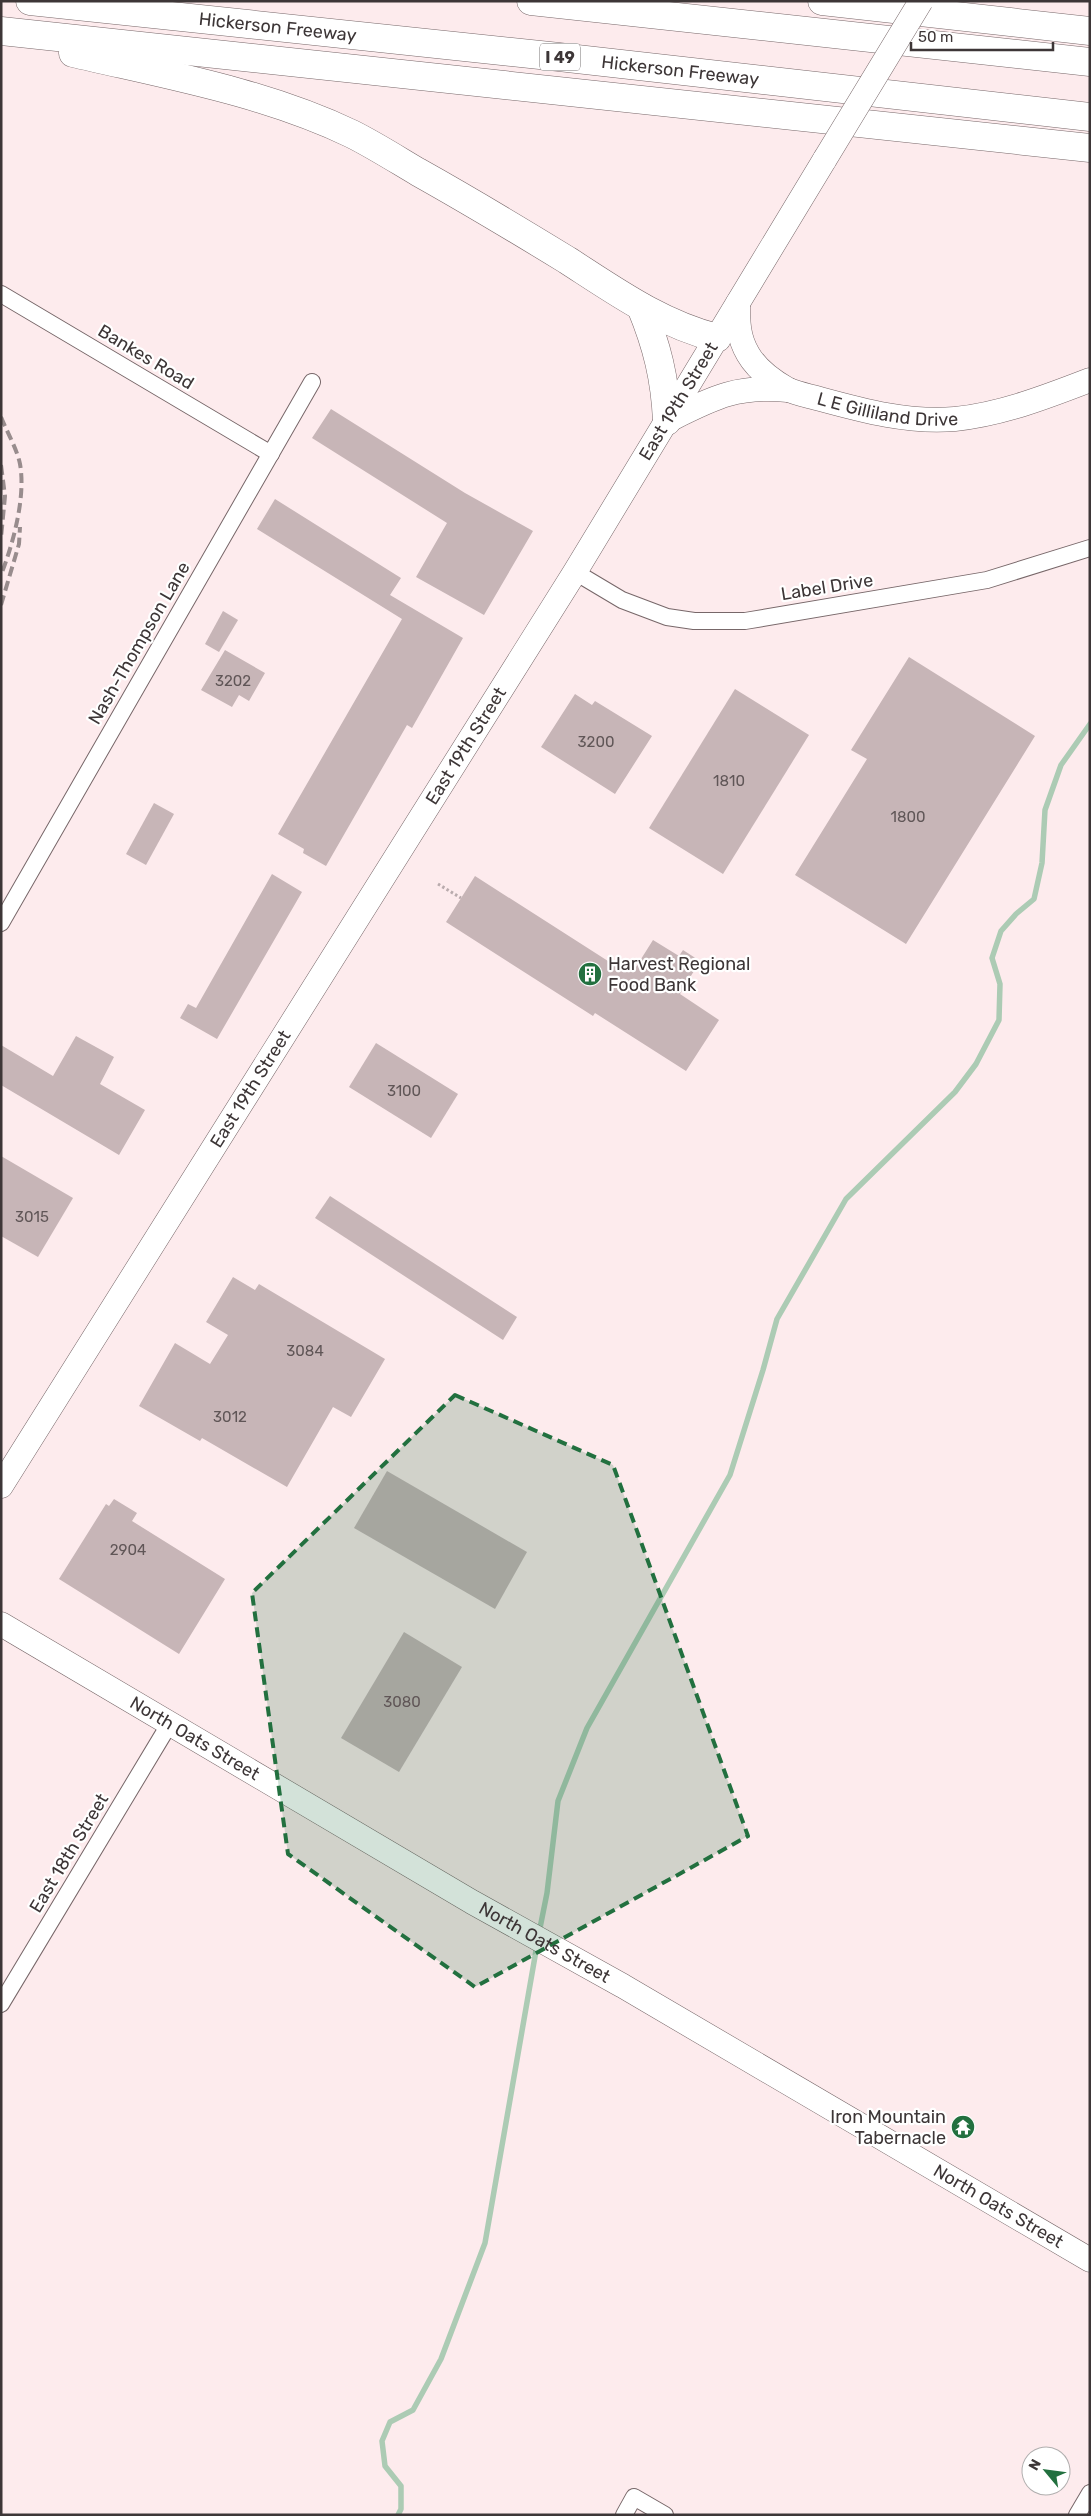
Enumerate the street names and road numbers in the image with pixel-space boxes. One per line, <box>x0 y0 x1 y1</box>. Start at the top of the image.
street label: Hickerson Freeway <box>198 8 358 47</box>
road number: I 49 <box>540 44 580 70</box>
street label: Hickerson Freeway <box>600 51 760 91</box>
street label: Bankes Road <box>94 320 198 394</box>
street label: East 19th Street <box>634 338 723 464</box>
street label: L E Gilliland Drive <box>815 388 959 431</box>
street label: Nash-Thompson Lane <box>83 558 195 728</box>
street label: Label Drive <box>779 569 875 605</box>
street label: East 19th Street <box>421 683 511 809</box>
street label: East 19th Street <box>205 1026 295 1152</box>
street label: North Oats Street <box>126 1692 264 1785</box>
street label: East 18th Street <box>25 1789 113 1917</box>
street label: North Oats Street <box>475 1897 614 1988</box>
street label: North Oats Street <box>930 2160 1067 2253</box>

